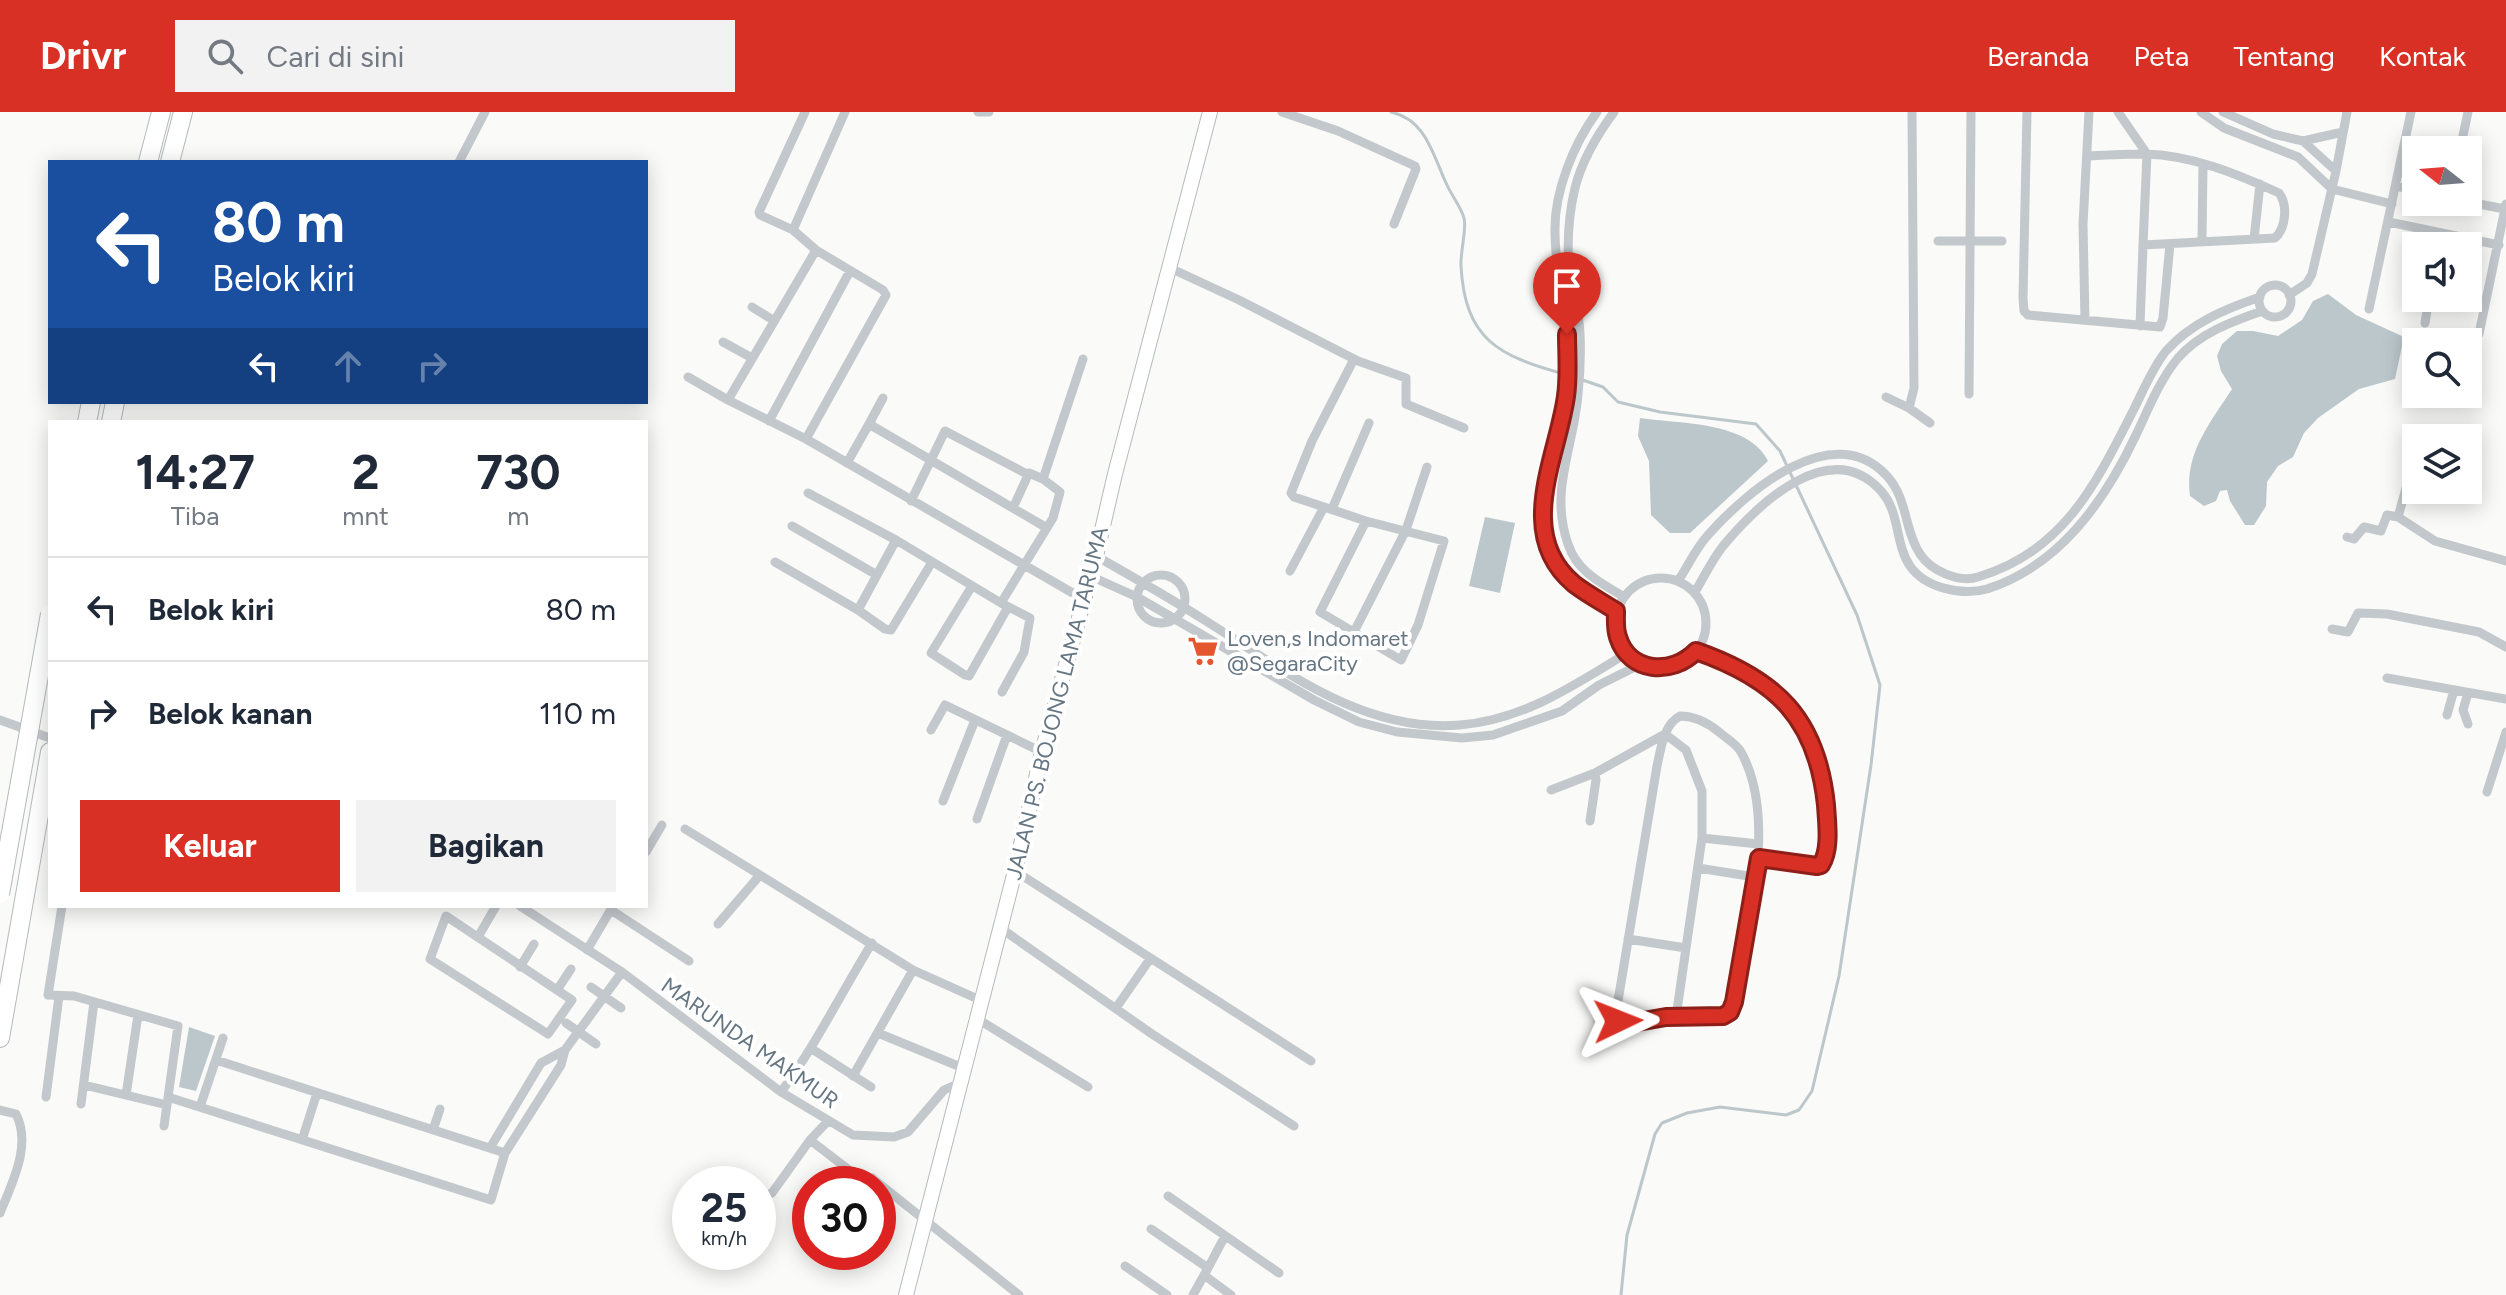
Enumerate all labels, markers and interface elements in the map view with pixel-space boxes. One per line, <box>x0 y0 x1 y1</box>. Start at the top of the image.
search box <box>175 20 735 92</box>
text: Drivr <box>40 33 127 79</box>
icon: search <box>203 34 247 78</box>
text: Cari di sini <box>267 38 405 75</box>
text: Beranda <box>1987 39 2089 73</box>
text: Peta <box>2133 39 2189 73</box>
text: Tentang <box>2233 39 2335 73</box>
text: Kontak <box>2379 39 2466 73</box>
north arrow <box>2402 136 2482 216</box>
map controls <box>2402 136 2482 504</box>
text: 80 m <box>212 189 345 256</box>
icon: left <box>80 192 184 296</box>
button: sound <box>2402 232 2482 312</box>
pin <box>1533 252 1601 334</box>
text: Belok kiri <box>212 257 355 300</box>
icon: arrive <box>1545 264 1589 308</box>
button: search <box>2402 328 2482 408</box>
icon: left <box>242 344 286 388</box>
icon: ahead <box>326 344 370 388</box>
icon: right <box>410 344 454 388</box>
button: layers <box>2402 424 2482 504</box>
text: 14:27 <box>135 443 255 501</box>
text: 2 <box>352 443 379 501</box>
text: 730 <box>476 443 561 501</box>
text: Tiba <box>171 500 220 532</box>
text: mnt <box>342 500 389 532</box>
text: m <box>507 500 529 532</box>
street label: JALAN PS. BOJONG LAMA TARUMA <box>1000 524 1114 882</box>
icon: left <box>80 587 124 631</box>
text: Belok kiri <box>148 591 274 628</box>
text: 80 m <box>545 591 616 628</box>
place label: Loven,s Indomaret @SegaraCity <box>1227 625 1409 677</box>
supermarket icon: Loven,s Indomaret @SegaraCity <box>1186 634 1220 668</box>
icon: right <box>80 691 124 735</box>
text: Belok kanan <box>148 695 313 732</box>
text: 110 m <box>539 695 616 732</box>
button: Keluar <box>80 800 340 892</box>
button: Bagikan <box>356 800 616 892</box>
street label: MARUNDA MAKMUR <box>656 972 844 1114</box>
position arrow <box>1576 979 1660 1063</box>
speed limit sign: 30 <box>792 1166 896 1270</box>
text: 25 <box>701 1184 747 1232</box>
text: km/h <box>701 1226 747 1250</box>

